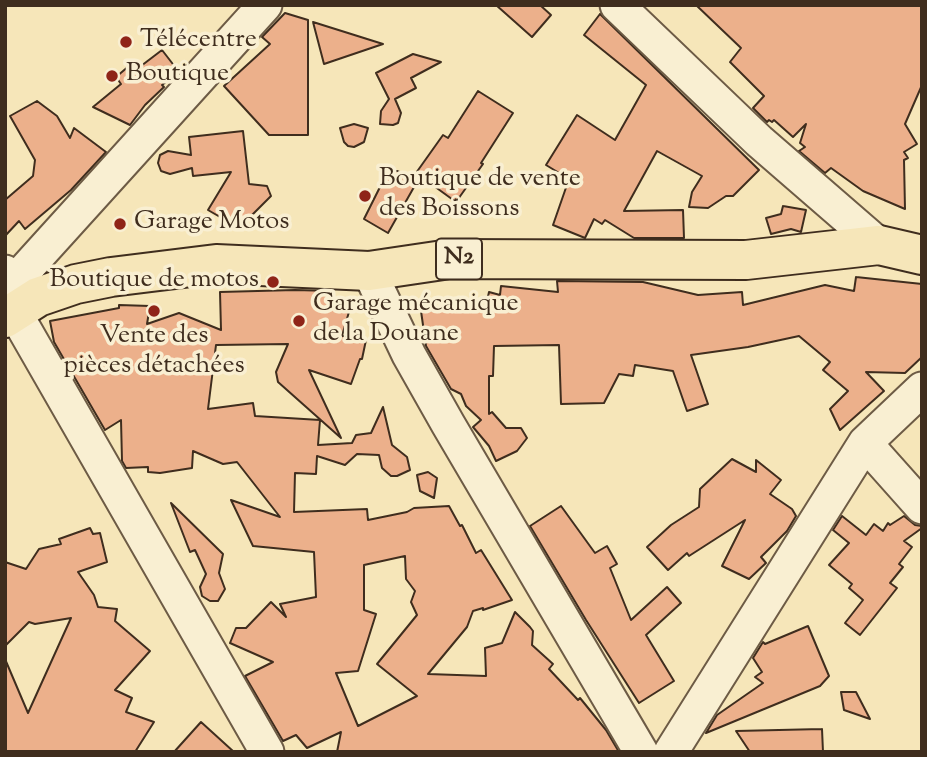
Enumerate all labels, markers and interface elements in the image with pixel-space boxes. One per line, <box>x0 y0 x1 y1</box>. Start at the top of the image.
place label: Télécentre <box>140 26 257 58</box>
marker: Télécentre <box>118 34 134 50</box>
place label: Boutique <box>126 60 229 92</box>
marker: Boutique <box>104 68 120 84</box>
place label: Boutique de vente des Boissons <box>379 165 581 227</box>
marker: Boutique de vente des Boissons <box>357 188 373 204</box>
place label: Garage Motos <box>134 208 289 240</box>
marker: Garage Motos <box>112 216 128 232</box>
road number: N2 <box>436 238 482 280</box>
place label: Boutique de motos <box>50 266 259 298</box>
marker: Boutique de motos <box>265 274 281 290</box>
place label: Garage mécanique de la Douane <box>313 290 519 352</box>
marker: Vente des pièces détachées <box>146 303 162 319</box>
marker: Garage mécanique de la Douane <box>291 313 307 329</box>
place label: Vente des pièces détachées <box>63 322 245 384</box>

